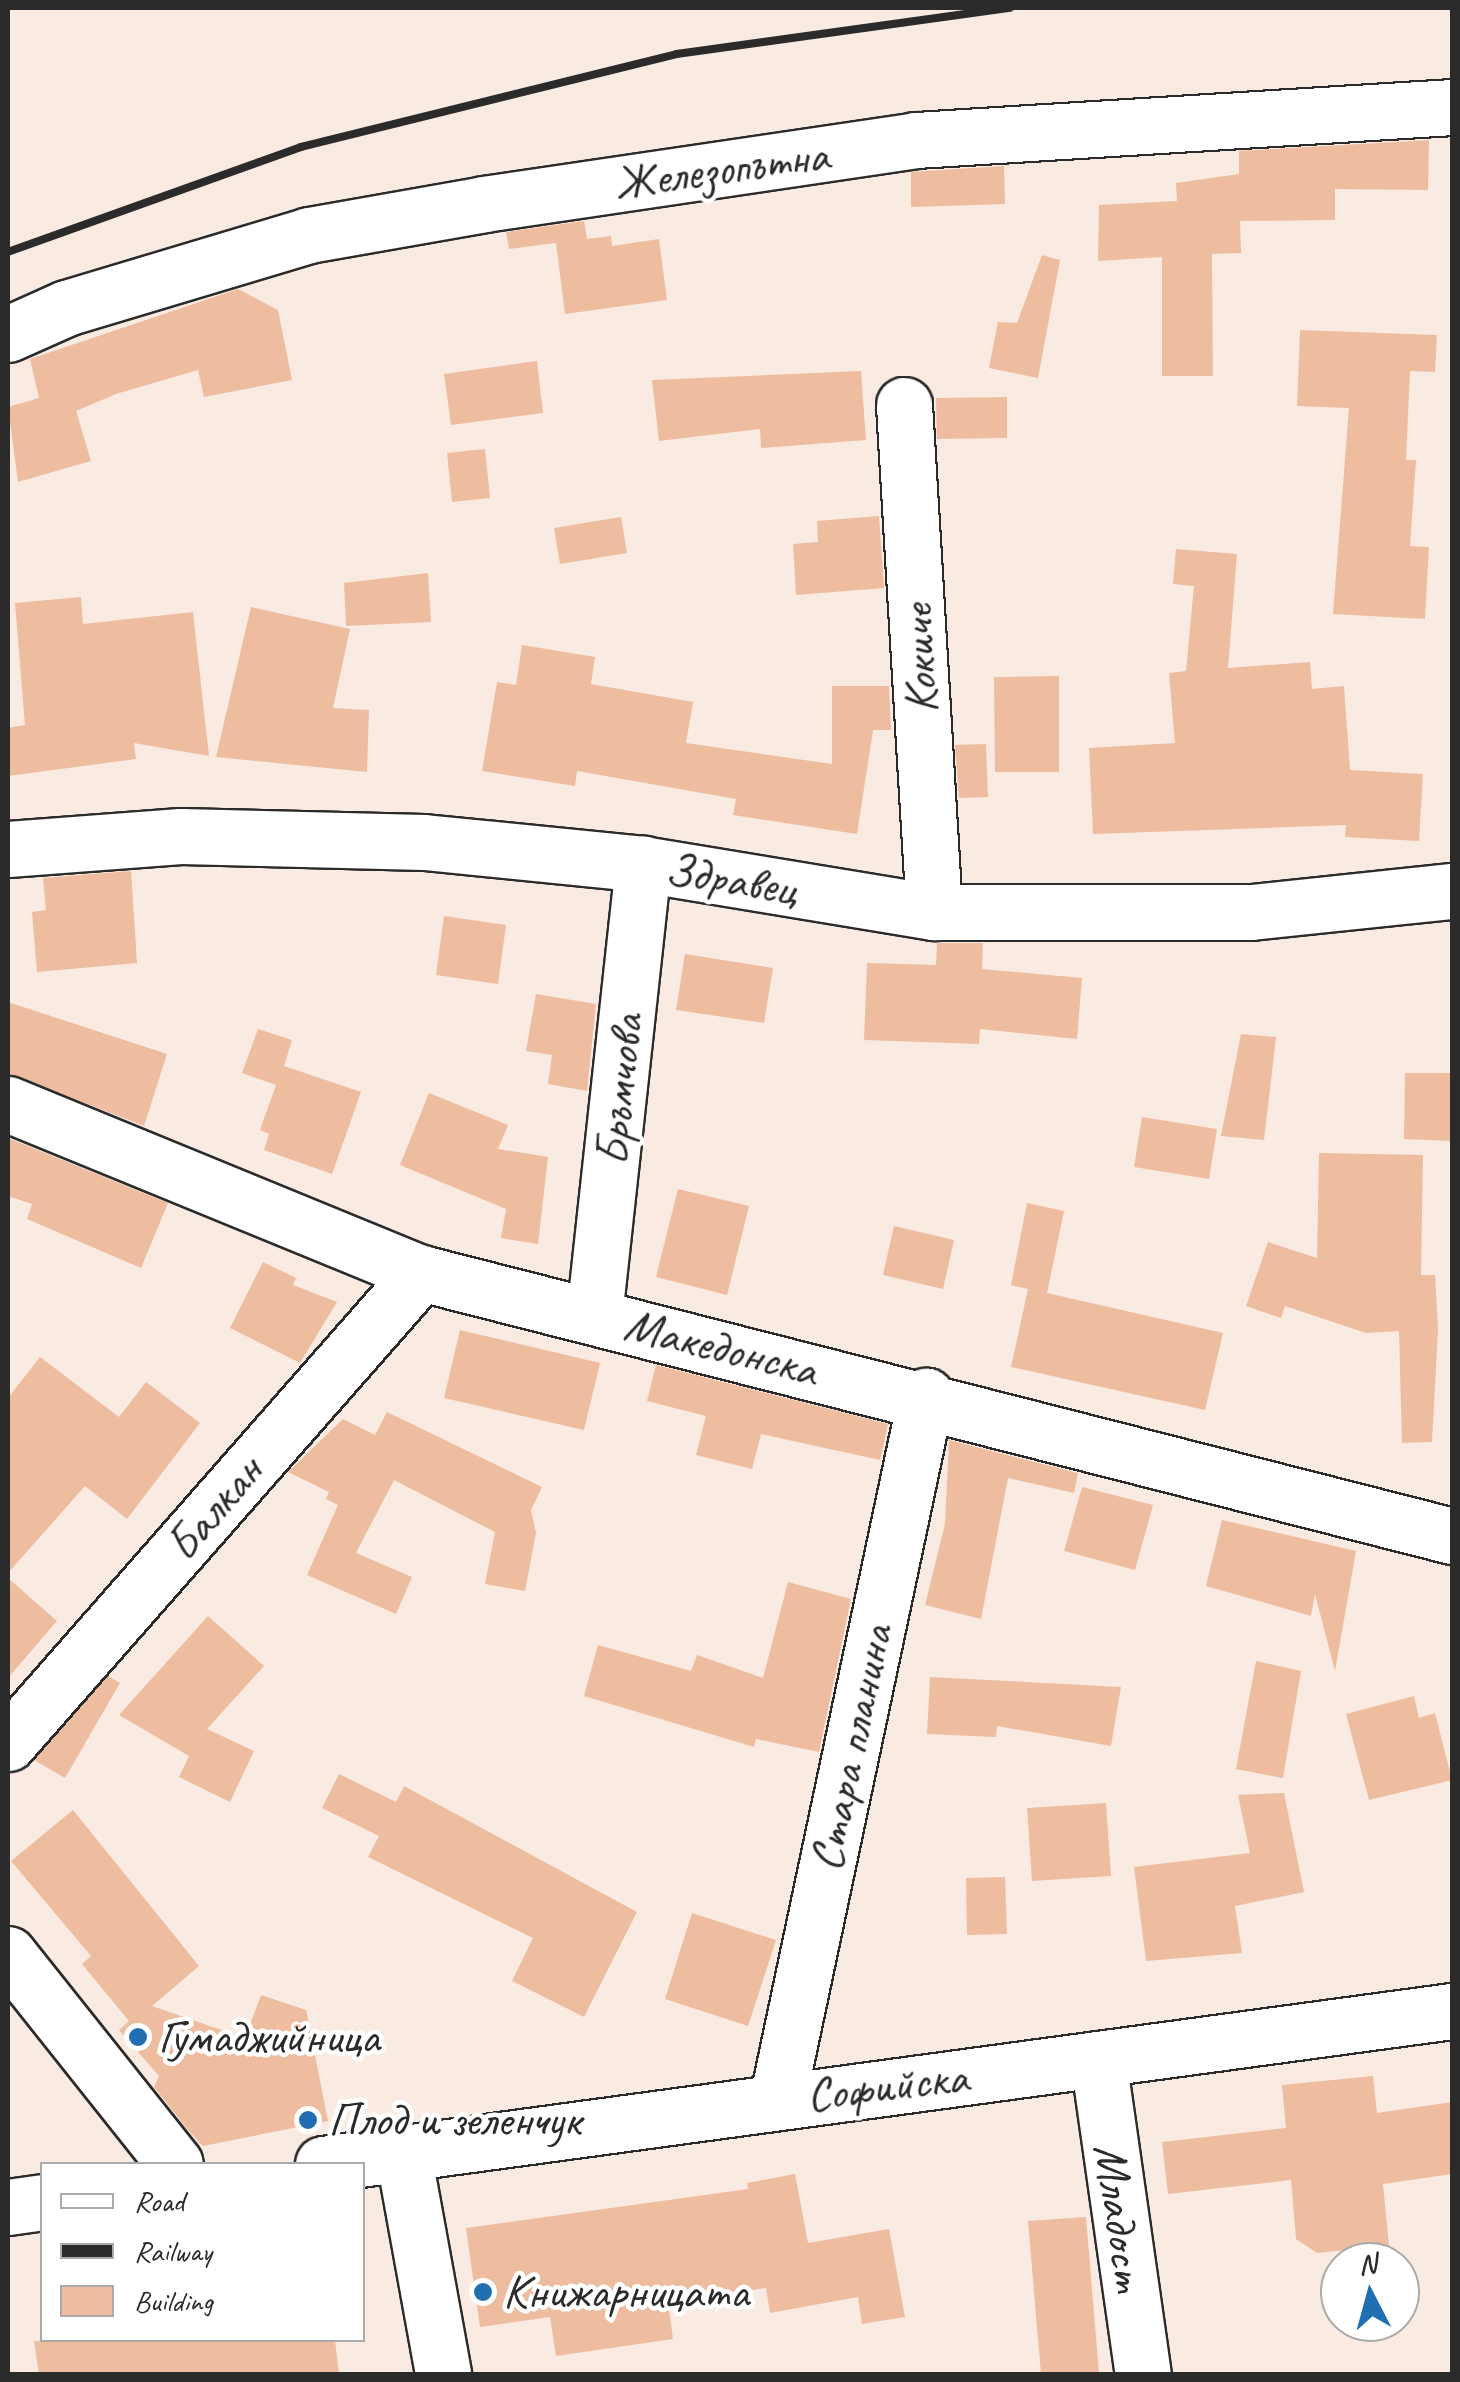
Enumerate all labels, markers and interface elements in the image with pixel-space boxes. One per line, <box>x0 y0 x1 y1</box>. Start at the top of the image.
street label: Железопътна <box>610 125 832 213</box>
street label: Кокиче <box>887 603 951 715</box>
street label: Здравец <box>661 840 801 918</box>
street label: Бръмчова <box>582 1012 656 1168</box>
street label: Македонска <box>619 1295 823 1399</box>
street label: Балкан <box>153 1444 275 1572</box>
street label: Стара планина <box>796 1618 906 1878</box>
place label: Гумаджийница <box>158 2008 379 2066</box>
marker: Гумаджийница <box>127 2026 149 2048</box>
street label: Софийска <box>803 2048 971 2124</box>
place label: Плод и зеленчук <box>328 2091 575 2149</box>
marker: Плод и зеленчук <box>297 2109 319 2131</box>
street label: Младост <box>1081 2140 1159 2294</box>
legend <box>40 2162 365 2342</box>
text: Road <box>134 2182 184 2220</box>
text: Railway <box>134 2232 212 2270</box>
north arrow <box>1320 2242 1420 2342</box>
text: N <box>1357 2245 1377 2282</box>
place label: Книжарницата <box>503 2263 749 2321</box>
marker: Книжарницата <box>472 2281 494 2303</box>
text: Building <box>134 2282 213 2320</box>

